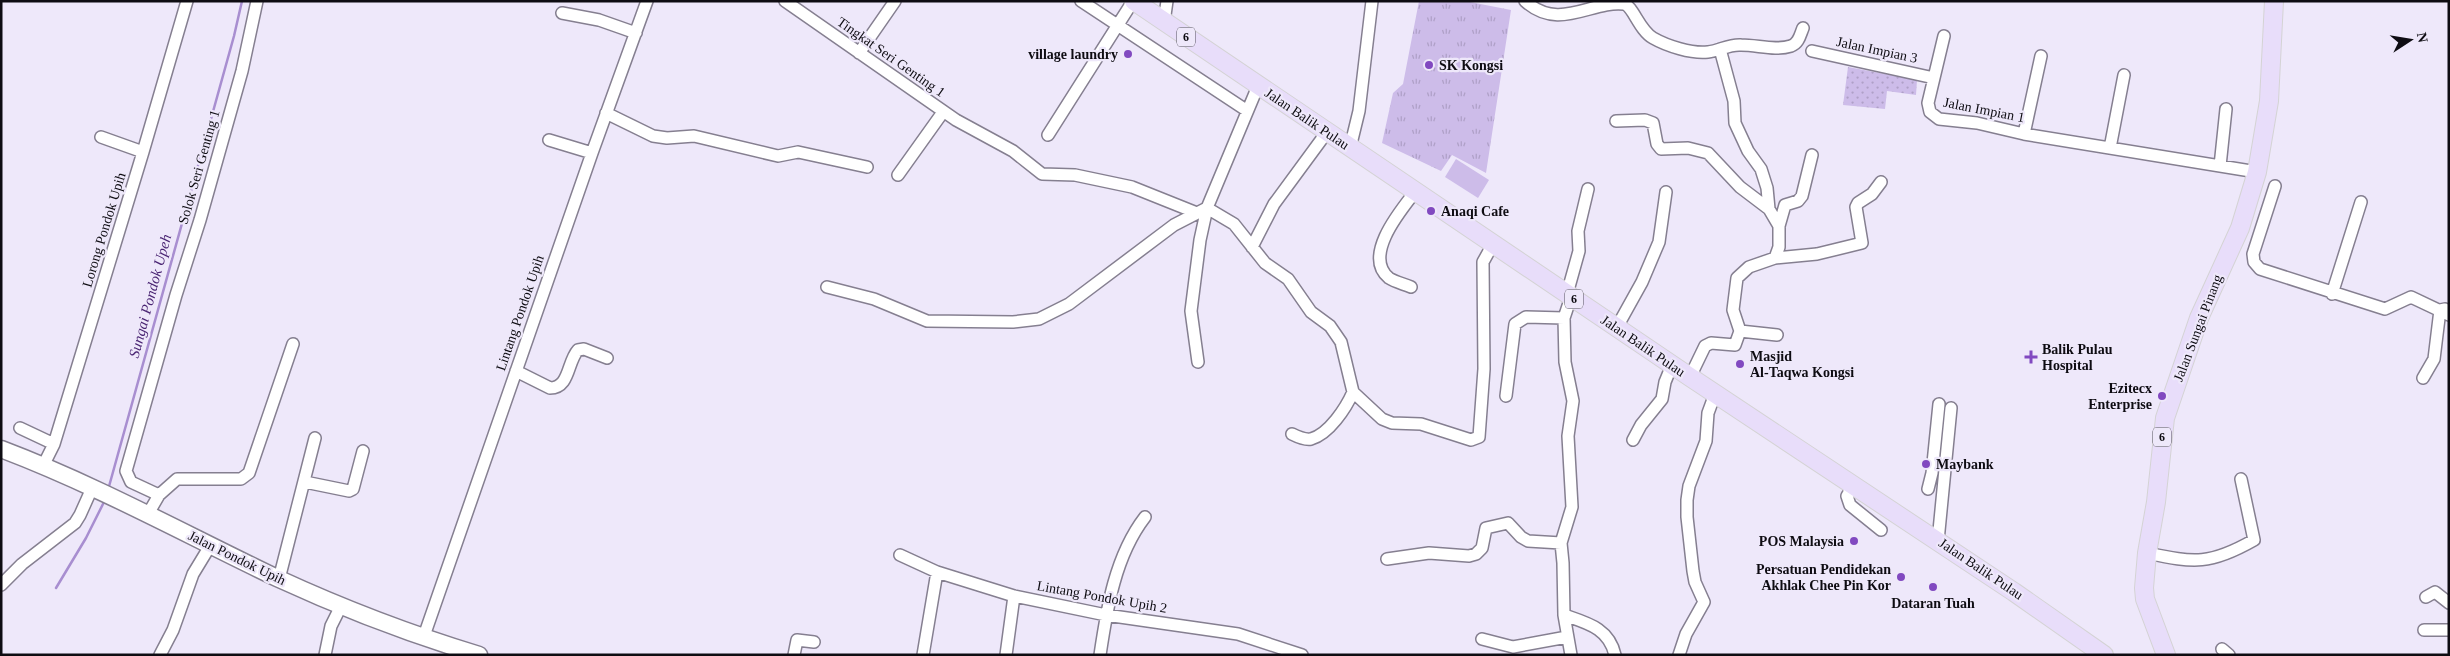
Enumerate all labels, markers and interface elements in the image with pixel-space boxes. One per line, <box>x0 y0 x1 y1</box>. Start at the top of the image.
street label: Tingkat Seri Genting 1 <box>834 14 948 100</box>
north arrow <box>2385 15 2435 65</box>
road number: 6 <box>1177 28 1195 46</box>
text: N <box>2414 31 2431 44</box>
street label: Jalan Impian 3 <box>1835 34 1919 66</box>
place label: village laundry <box>1028 47 1118 62</box>
marker: village laundry <box>1122 48 1134 60</box>
place label: SK Kongsi <box>1439 58 1503 73</box>
marker: SK Kongsi <box>1423 59 1435 71</box>
street label: Jalan Balik Pulau <box>1262 85 1352 153</box>
street label: Jalan Impian 1 <box>1942 95 2026 125</box>
street label: Solok Seri Genting 1 <box>176 108 222 226</box>
street label: Lorong Pondok Upih <box>79 171 129 289</box>
place label: Anaqi Cafe <box>1441 204 1509 219</box>
marker: Anaqi Cafe <box>1425 205 1437 217</box>
water label: Sungai Pondok Upeh <box>126 232 174 360</box>
street label: Lintang Pondok Upih <box>493 253 547 373</box>
street label: Jalan Sungai Pinang <box>2171 272 2225 384</box>
road number: 6 <box>1565 290 1583 308</box>
street label: Jalan Balik Pulau <box>1598 312 1688 380</box>
place label: Balik Pulau Hospital <box>2042 342 2113 373</box>
place label: Masjid Al-Taqwa Kongsi <box>1750 349 1854 380</box>
marker: Balik Pulau Hospital <box>2024 350 2038 364</box>
marker: Masjid Al-Taqwa Kongsi <box>1734 358 1746 370</box>
place label: Ezitecx Enterprise <box>2088 381 2152 412</box>
marker: Ezitecx Enterprise <box>2156 390 2168 402</box>
road number: 6 <box>2153 428 2171 447</box>
place label: Maybank <box>1936 457 1994 472</box>
marker: Maybank <box>1920 458 1932 470</box>
street label: Jalan Pondok Upih <box>186 528 288 588</box>
place label: POS Malaysia <box>1759 534 1844 549</box>
marker: POS Malaysia <box>1848 535 1860 547</box>
street label: Jalan Balik Pulau <box>1936 535 2026 603</box>
place label: Persatuan Pendidekan Akhlak Chee Pin Kor <box>1756 562 1891 593</box>
marker: Persatuan Pendidekan Akhlak Chee Pin Kor <box>1895 571 1907 583</box>
street label: Lintang Pondok Upih 2 <box>1036 578 1168 616</box>
marker: Dataran Tuah <box>1927 581 1939 593</box>
place label: Dataran Tuah <box>1891 596 1975 611</box>

